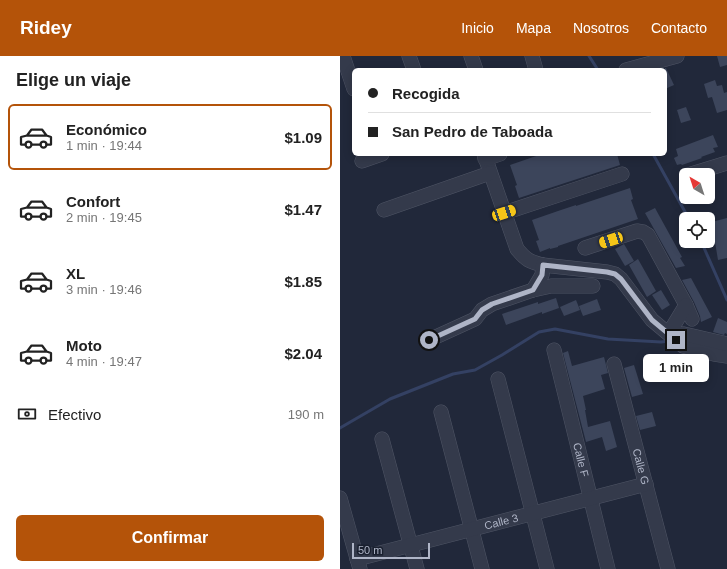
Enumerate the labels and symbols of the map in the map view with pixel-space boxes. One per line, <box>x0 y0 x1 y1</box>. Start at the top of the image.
north arrow <box>679 168 715 204</box>
car <box>491 204 517 222</box>
car <box>598 231 624 249</box>
route start <box>420 331 438 349</box>
route end <box>667 331 685 349</box>
callout: 1 min <box>643 354 709 382</box>
street label: Calle F <box>571 441 591 478</box>
street label: Calle G <box>631 447 651 486</box>
street label: Calle 3 <box>483 511 519 532</box>
scale bar <box>352 541 430 560</box>

